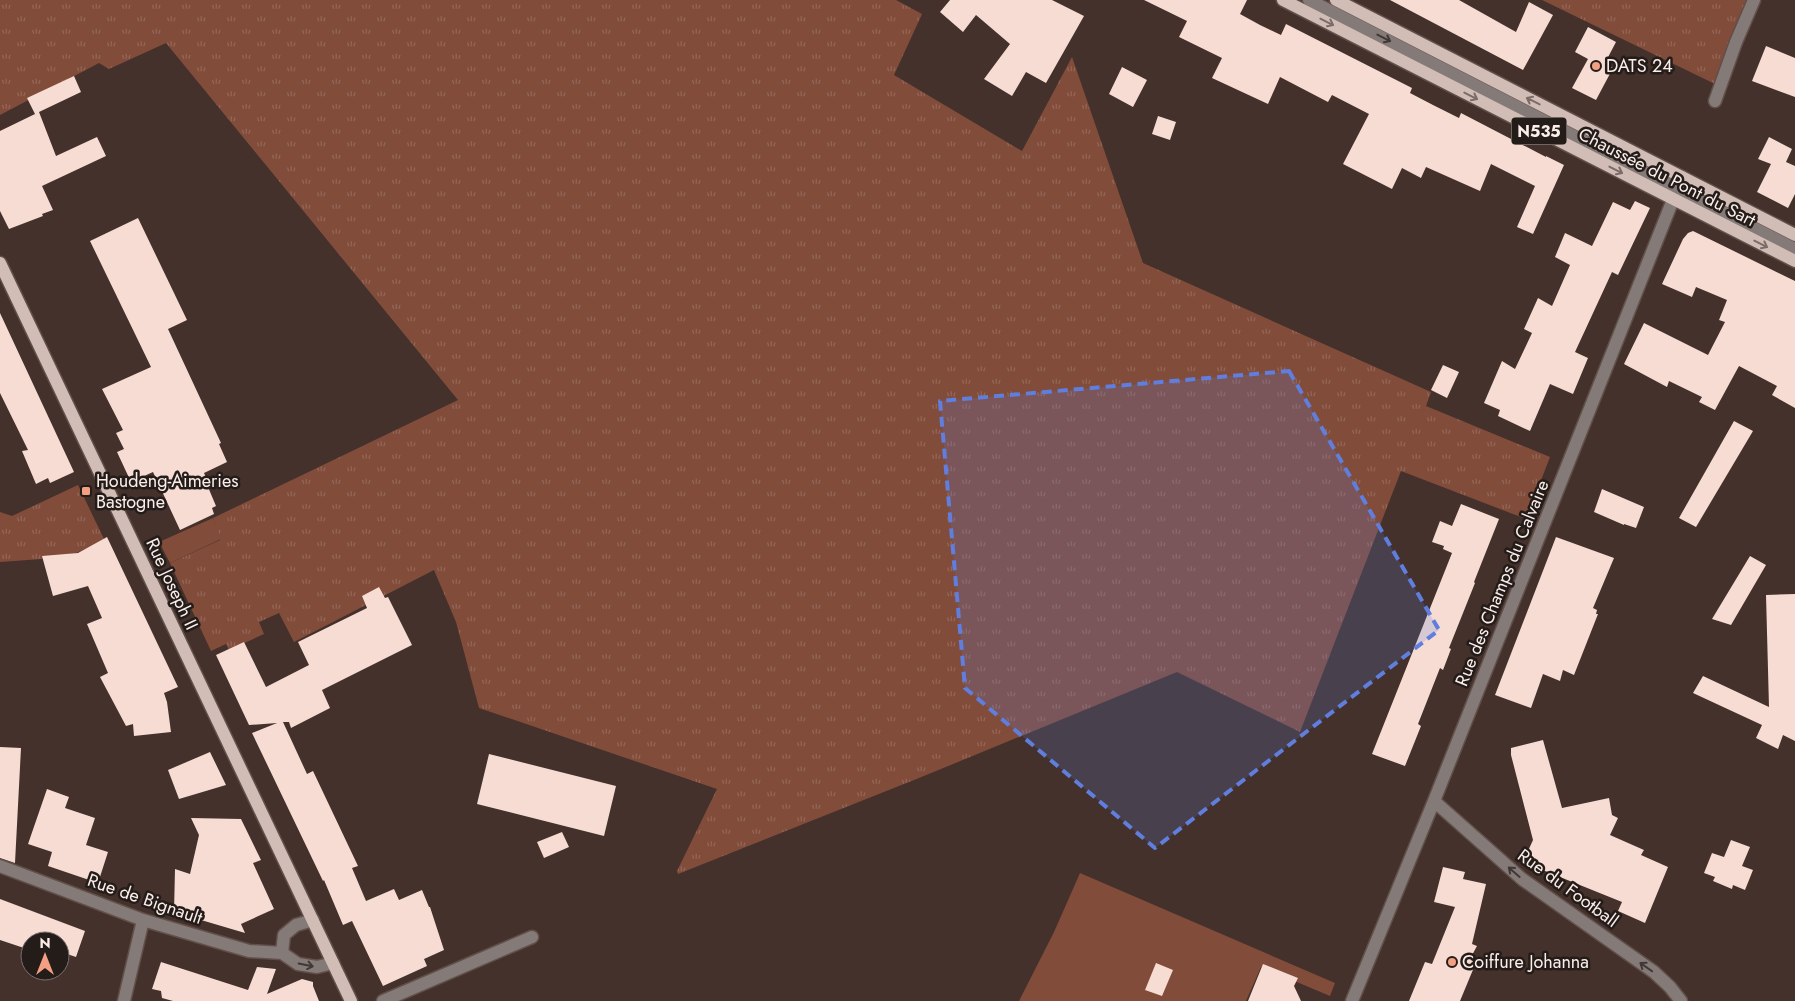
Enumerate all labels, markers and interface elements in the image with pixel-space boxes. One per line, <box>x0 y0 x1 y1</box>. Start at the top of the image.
one-way arrow <box>1319 17 1334 27</box>
one-way arrow <box>1376 34 1391 43</box>
place label: DATS 24 <box>1606 53 1673 79</box>
marker: DATS 24 <box>1590 60 1602 72</box>
one-way arrow <box>1464 91 1479 101</box>
one-way arrow <box>1526 96 1541 106</box>
road number: N535 <box>1512 118 1566 144</box>
street label: Chaussée du Pont du Sart <box>1574 121 1761 233</box>
one-way arrow <box>1608 166 1623 175</box>
one-way arrow <box>1753 240 1768 249</box>
place label: Houdeng-Aimeries Bastogne <box>96 468 238 515</box>
street label: Rue des Champs du Calvaire <box>1449 476 1555 690</box>
marker: Houdeng-Aimeries Bastogne <box>80 485 92 497</box>
street label: Rue Joseph II <box>139 534 205 634</box>
street label: Rue du Football <box>1512 843 1624 933</box>
one-way arrow <box>1508 866 1521 878</box>
street label: Rue de Bignault <box>84 867 207 931</box>
north arrow <box>20 931 70 981</box>
text: N <box>39 933 51 953</box>
place label: Coiffure Johanna <box>1462 949 1589 975</box>
marker: Coiffure Johanna <box>1446 956 1458 968</box>
one-way arrow <box>298 961 314 971</box>
one-way arrow <box>1640 962 1654 972</box>

